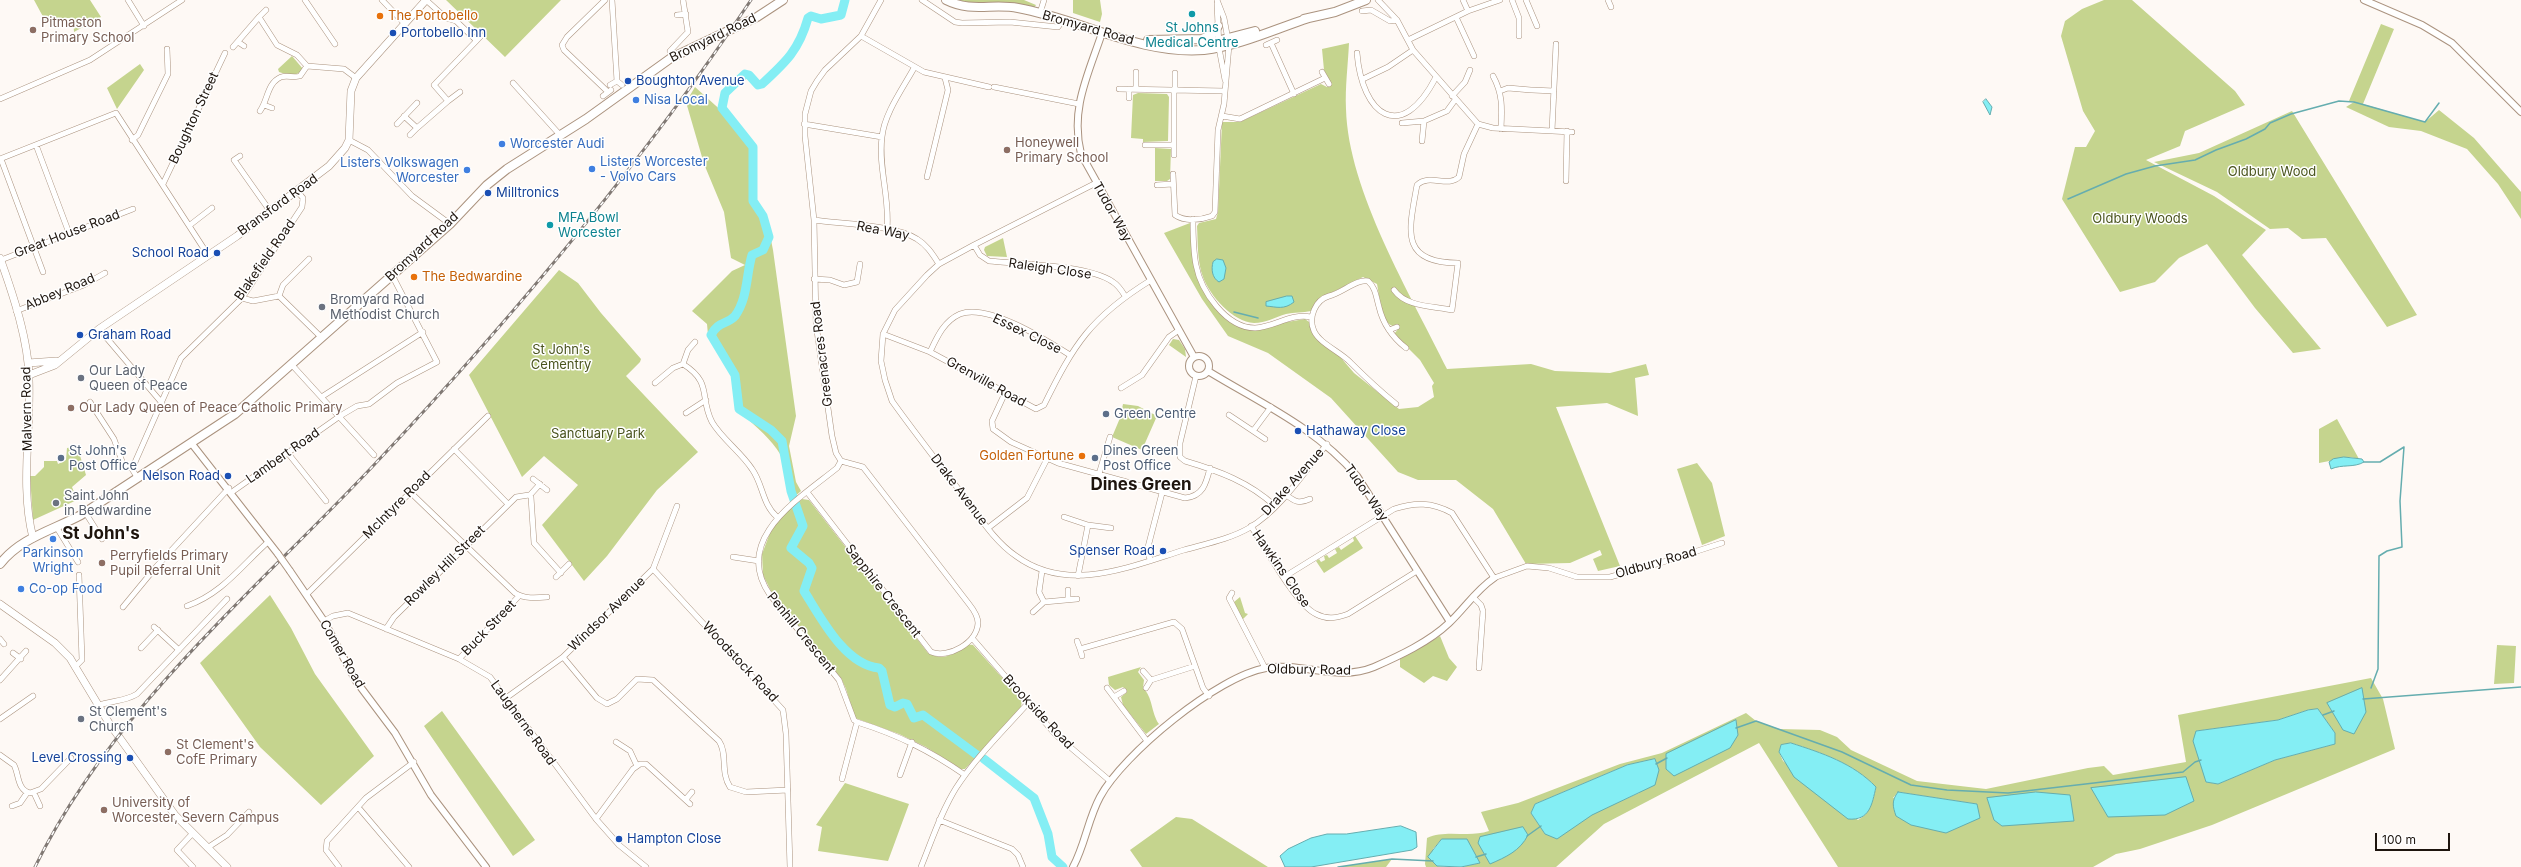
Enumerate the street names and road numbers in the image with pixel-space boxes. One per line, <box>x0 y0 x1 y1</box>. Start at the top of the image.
street label: Bromyard Road <box>1040 7 1136 49</box>
street label: Bromyard Road <box>667 10 759 66</box>
street label: Boughton Street <box>166 70 222 166</box>
street label: Bransford Road <box>235 171 321 239</box>
street label: Tudor Way <box>1089 179 1135 245</box>
street label: Great House Road <box>12 207 122 261</box>
street label: Bromyard Road <box>382 209 462 285</box>
street label: Blakefield Road <box>231 217 299 303</box>
street label: Rea Way <box>855 218 911 244</box>
street label: Raleigh Close <box>1007 255 1093 283</box>
street label: Abbey Road <box>23 270 97 314</box>
street label: Greenacres Road <box>808 300 836 408</box>
street label: Essex Close <box>990 311 1064 357</box>
street label: Grenville Road <box>943 354 1029 410</box>
street label: Malvern Road <box>18 367 36 451</box>
street label: Lambert Road <box>243 425 323 487</box>
street label: Drake Avenue <box>1259 445 1327 519</box>
street label: Drake Avenue <box>927 451 991 529</box>
street label: Tudor Way <box>1341 461 1391 525</box>
street label: McIntyre Road <box>360 468 434 542</box>
street label: Rowley Hill Street <box>402 523 488 609</box>
street label: Hawkins Close <box>1249 527 1313 611</box>
street label: Sapphire Crescent <box>842 541 924 641</box>
street label: Oldbury Road <box>1613 544 1699 582</box>
street label: Windsor Avenue <box>565 573 649 655</box>
street label: Penhill Crescent <box>764 589 838 677</box>
street label: Buck Street <box>459 597 519 659</box>
street label: Comer Road <box>316 617 368 691</box>
street label: Woodstock Road <box>699 619 781 705</box>
street label: Oldbury Road <box>1267 661 1351 679</box>
street label: Brookside Road <box>999 671 1077 753</box>
street label: Laugherne Road <box>487 678 559 768</box>

